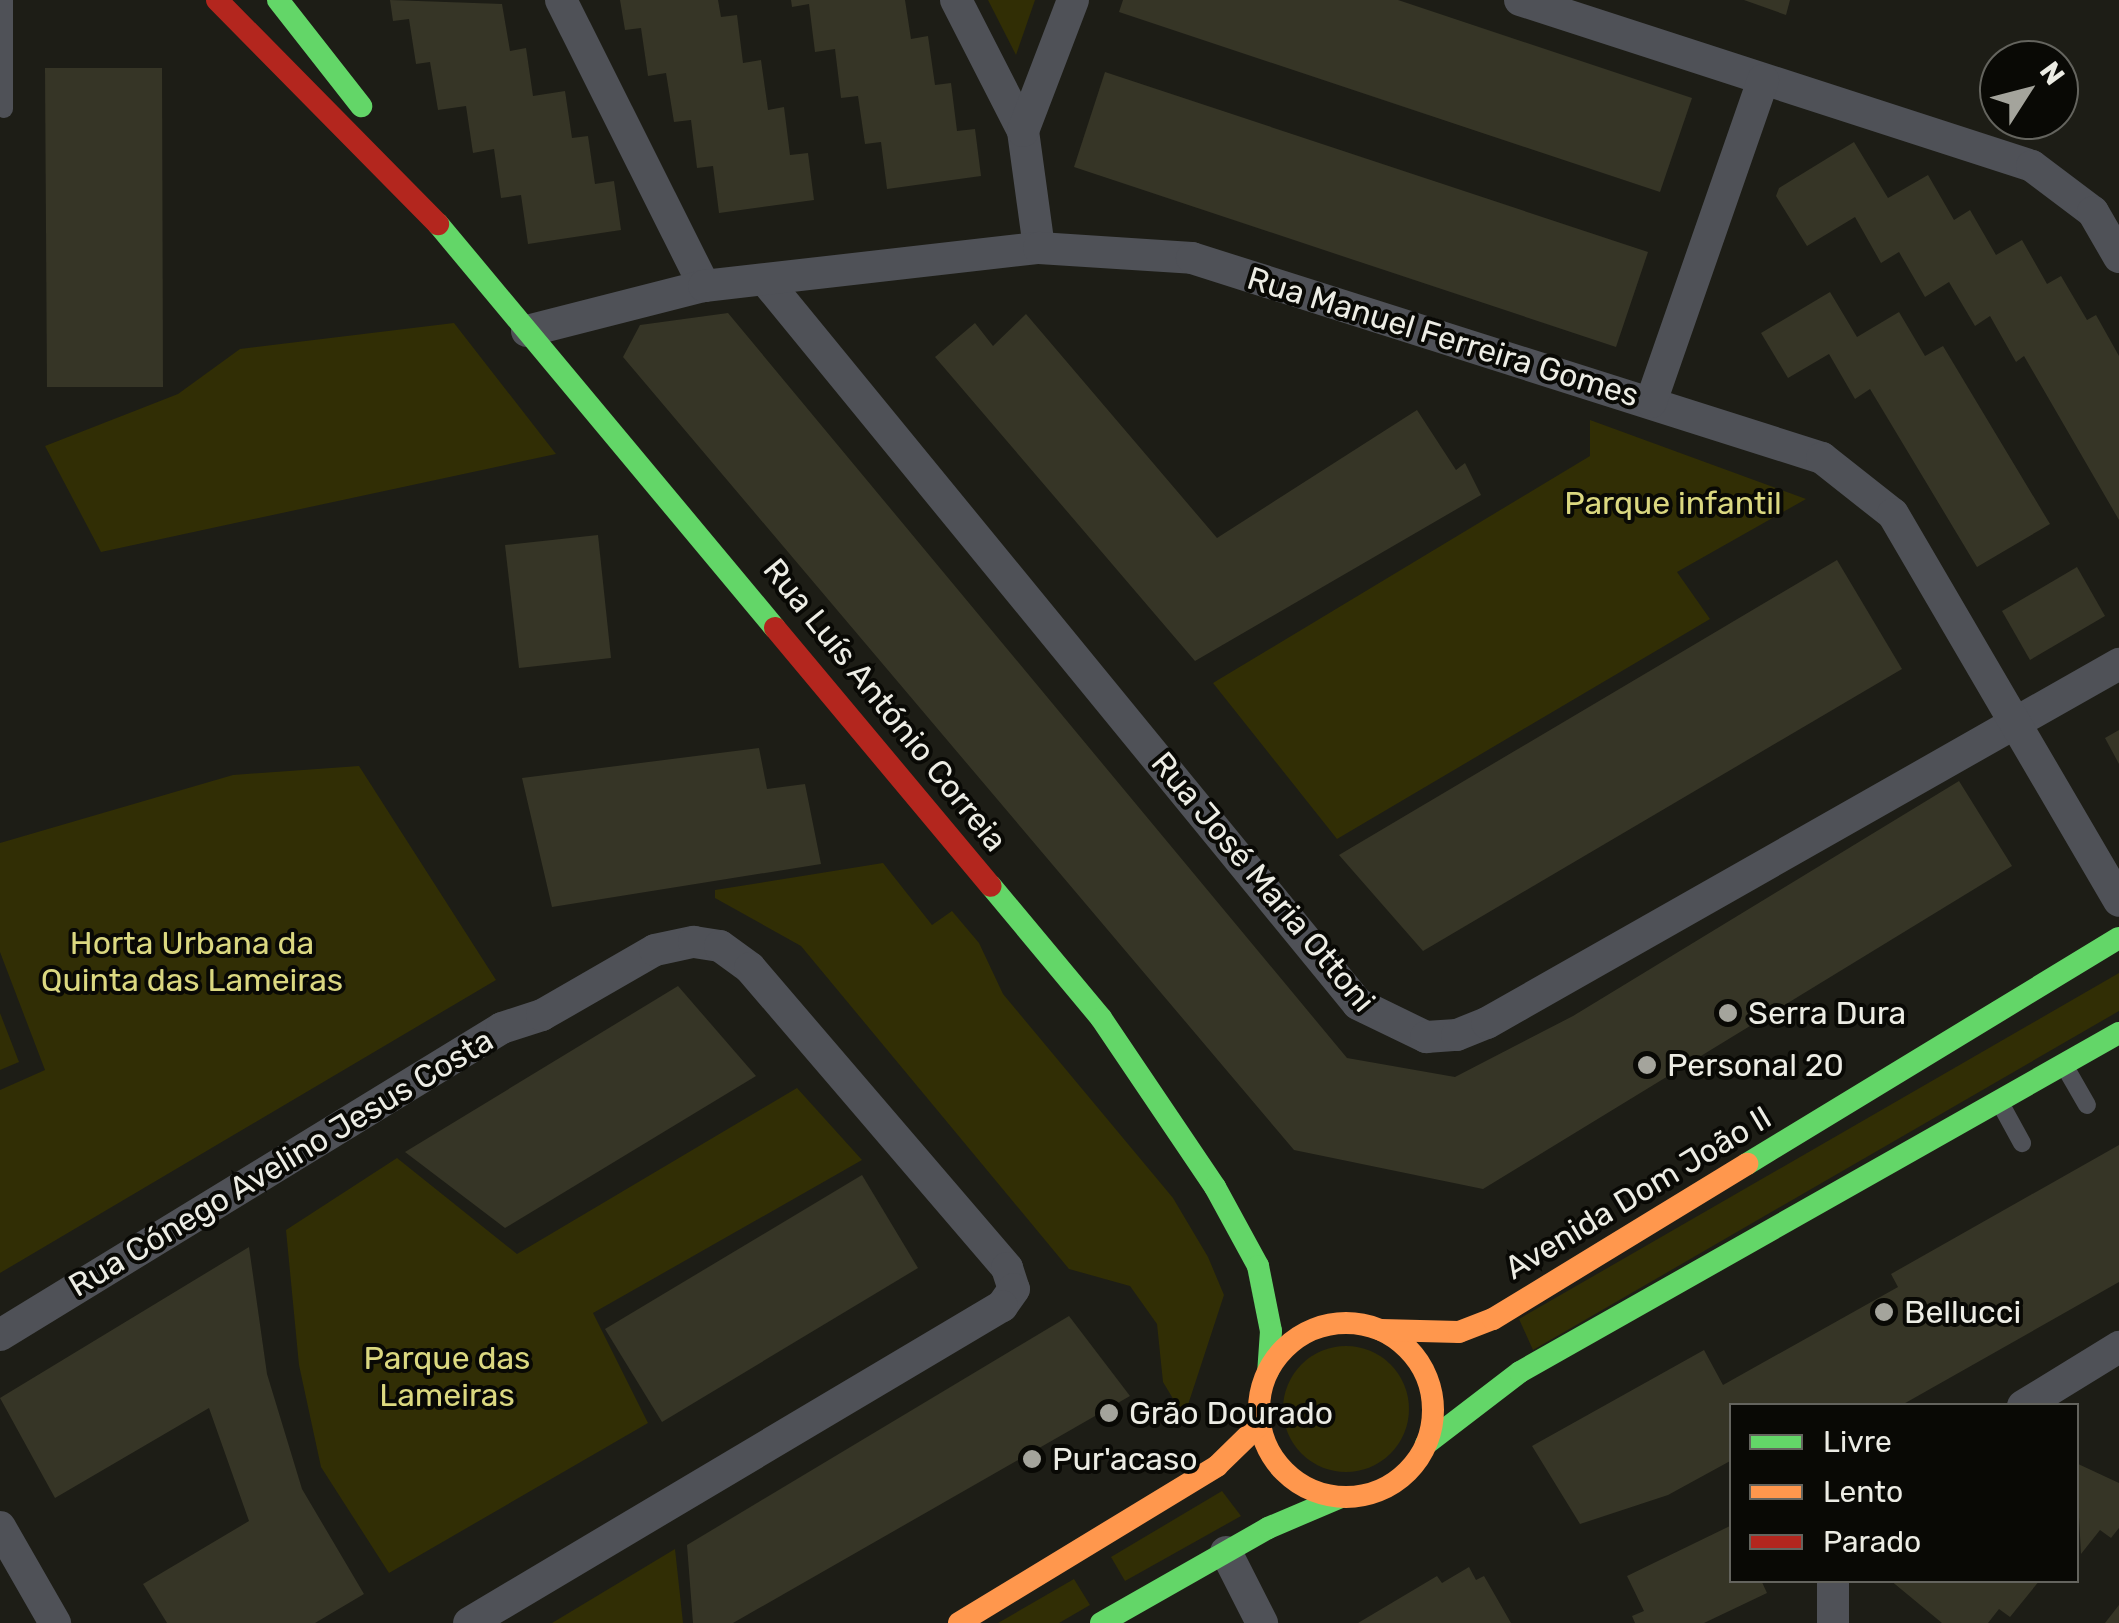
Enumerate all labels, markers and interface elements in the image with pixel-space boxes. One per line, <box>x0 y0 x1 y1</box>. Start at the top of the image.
north arrow <box>1979 40 2079 140</box>
text: N <box>2033 55 2071 91</box>
street label: Rua Manuel Ferreira Gomes <box>1243 259 1643 415</box>
park label: Parque infantil <box>1564 484 1782 522</box>
street label: Rua Luís António Correia <box>755 551 1015 859</box>
street label: Rua José Maria Ottoni <box>1143 744 1383 1020</box>
park label: Horta Urbana da Quinta das Lameiras <box>41 925 343 1000</box>
place label: Serra Dura <box>1748 994 1906 1032</box>
marker: Serra Dura <box>1717 1002 1739 1024</box>
street label: Rua Cónego Avelino Jesus Costa <box>62 1021 500 1305</box>
place label: Personal 20 <box>1667 1046 1844 1084</box>
marker: Personal 20 <box>1636 1054 1658 1076</box>
street label: Avenida Dom João II <box>1498 1098 1778 1288</box>
place label: Bellucci <box>1904 1293 2021 1331</box>
marker: Bellucci <box>1873 1301 1895 1323</box>
park label: Parque das Lameiras <box>364 1340 530 1415</box>
place label: Grão Dourado <box>1129 1394 1333 1432</box>
marker: Grão Dourado <box>1098 1402 1120 1424</box>
legend <box>1729 1403 2079 1583</box>
text: Livre <box>1823 1424 1892 1460</box>
place label: Pur'acaso <box>1052 1440 1198 1478</box>
marker: Pur'acaso <box>1021 1448 1043 1470</box>
text: Lento <box>1823 1474 1903 1510</box>
text: Parado <box>1823 1524 1921 1560</box>

